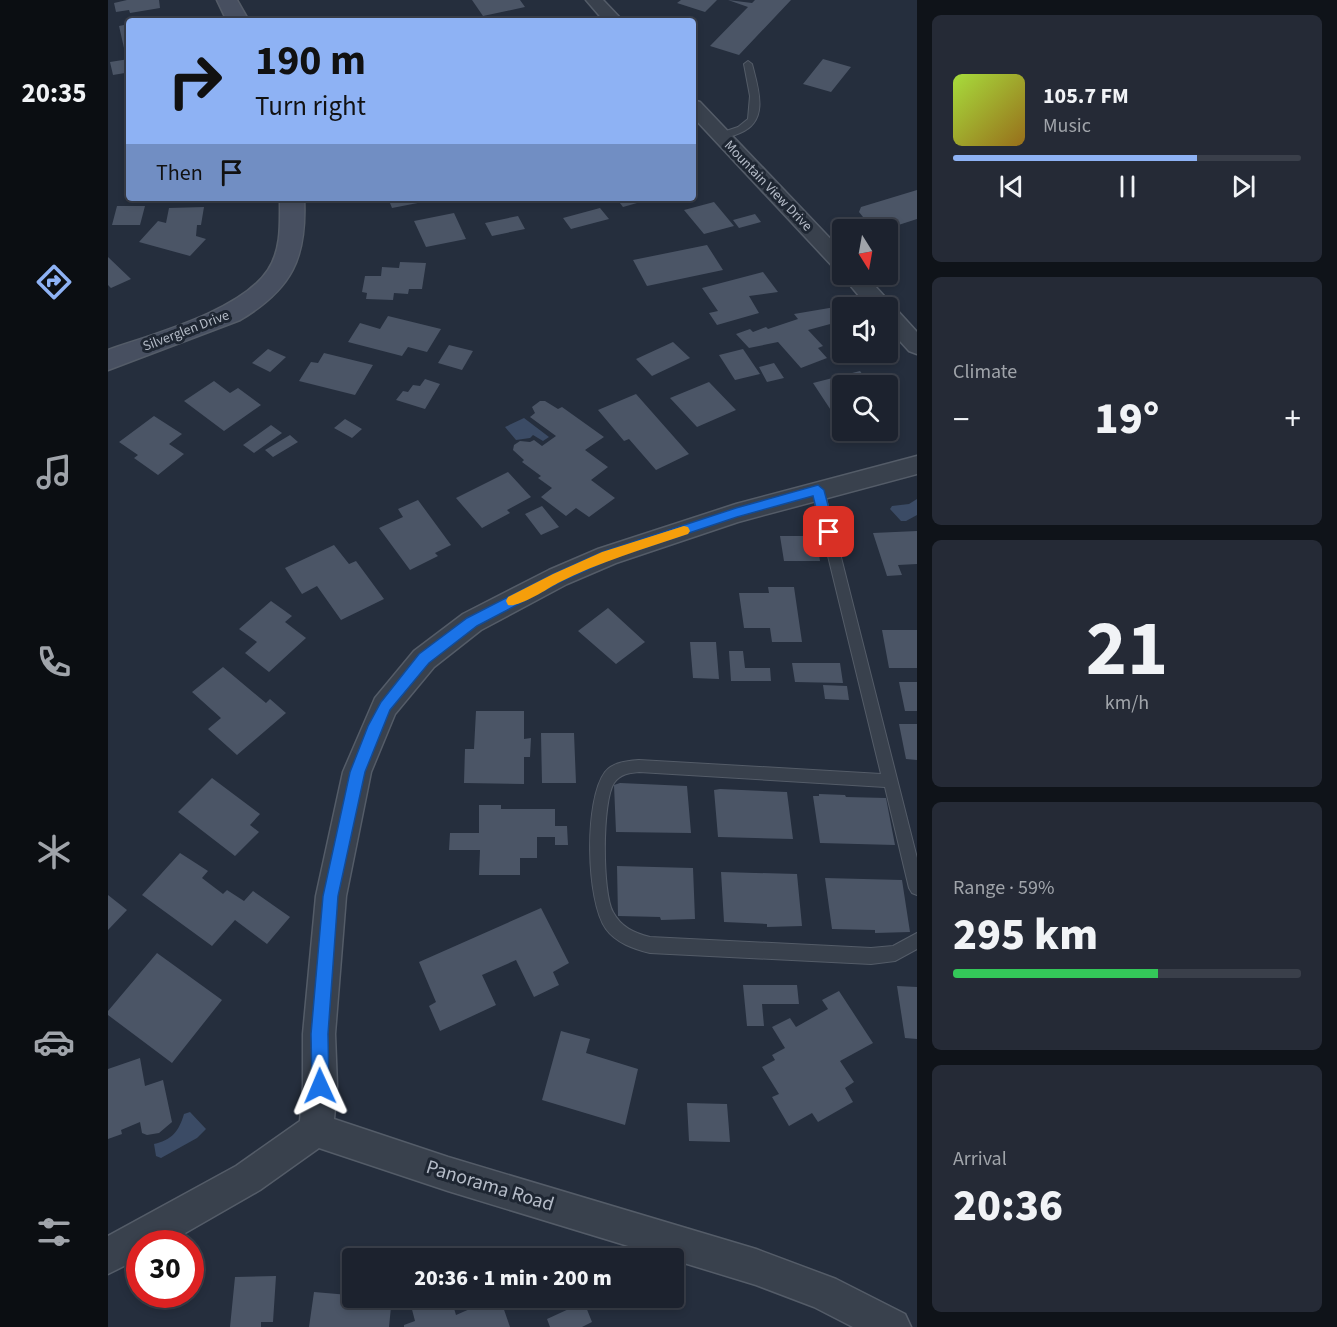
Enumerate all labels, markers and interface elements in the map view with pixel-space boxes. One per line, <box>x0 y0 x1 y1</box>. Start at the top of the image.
text: 190 m <box>255 31 366 91</box>
icon: right <box>156 42 234 120</box>
text: 20:35 <box>21 74 87 113</box>
text: 105.7 FM <box>1043 80 1129 112</box>
text: Turn right <box>255 87 366 126</box>
text: Music <box>1043 112 1091 140</box>
street label: Mountain View Drive <box>719 136 817 236</box>
icon: arrive <box>215 156 248 189</box>
text: Then <box>156 157 203 189</box>
icon: previous <box>995 170 1028 203</box>
icon: pause <box>1111 170 1144 203</box>
icon: next <box>1227 170 1260 203</box>
north arrow <box>832 219 898 285</box>
map controls <box>832 219 898 441</box>
icon: directions <box>33 261 75 303</box>
button: sound <box>832 297 898 363</box>
street label: Silverglen Drive <box>140 305 232 357</box>
text: Climate <box>953 358 1017 386</box>
button: search <box>832 375 898 441</box>
text: 19° <box>1095 387 1159 451</box>
text: − <box>953 396 969 443</box>
text: + <box>1285 396 1301 443</box>
icon: music <box>33 451 75 493</box>
pin <box>803 506 854 557</box>
icon: arrive <box>812 515 845 548</box>
text: 21 <box>1086 594 1168 705</box>
icon: phone <box>33 641 75 683</box>
text: km/h <box>1105 689 1149 717</box>
icon: climate <box>33 831 75 873</box>
text: Range · 59% <box>953 874 1054 902</box>
text: 295 km <box>953 903 1098 967</box>
icon: car <box>33 1021 75 1063</box>
position arrow <box>288 1054 352 1118</box>
text: Arrival <box>953 1145 1007 1173</box>
street label: Panorama Road <box>423 1153 557 1219</box>
text: 20:36 <box>953 1174 1063 1238</box>
icon: filters <box>33 1211 75 1253</box>
speed limit sign: 30 <box>126 1230 204 1308</box>
text: 20:36 · 1 min · 200 m <box>414 1262 612 1294</box>

